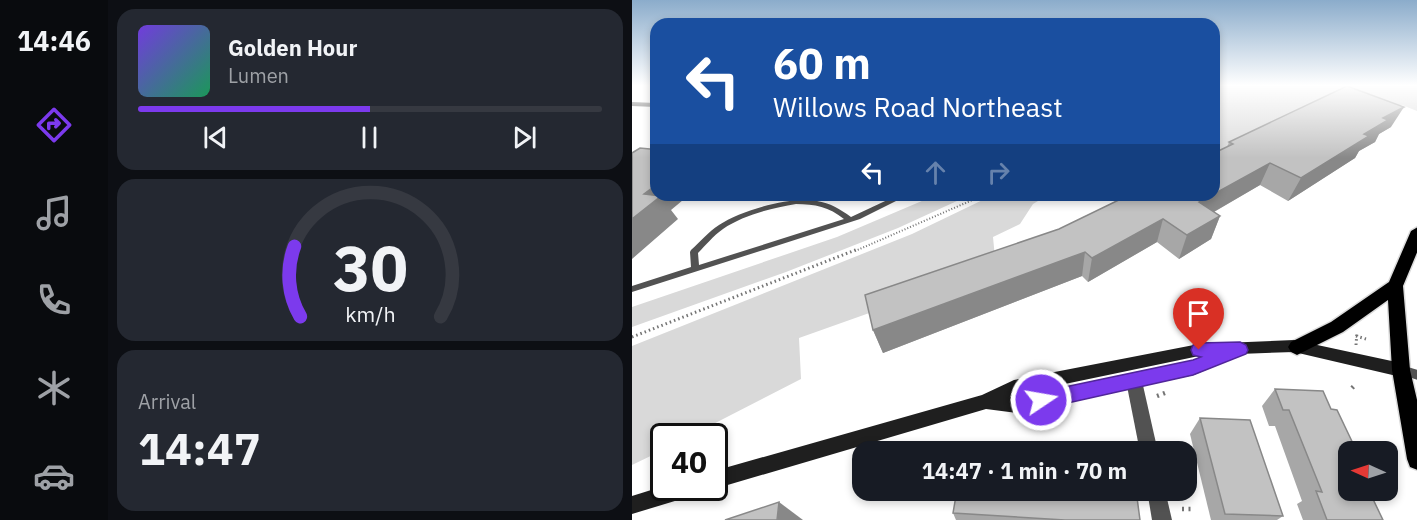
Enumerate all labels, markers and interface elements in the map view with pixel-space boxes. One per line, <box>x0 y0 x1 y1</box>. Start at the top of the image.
text: 14:46 <box>17 23 91 58</box>
text: Golden Hour <box>228 33 357 62</box>
text: 60 m <box>773 36 871 91</box>
icon: left <box>674 42 752 120</box>
text: Lumen <box>228 62 289 89</box>
text: Willows Road Northeast <box>773 89 1063 124</box>
icon: directions <box>33 104 75 146</box>
icon: previous <box>199 121 232 154</box>
icon: pause <box>353 121 386 154</box>
icon: next <box>508 121 541 154</box>
icon: left <box>856 156 889 189</box>
icon: ahead <box>919 156 952 189</box>
icon: right <box>982 156 1015 189</box>
icon: music <box>33 192 75 234</box>
text: 30 <box>333 227 407 308</box>
icon: phone <box>33 279 75 321</box>
pin <box>1173 288 1224 350</box>
icon: arrive <box>1182 297 1215 330</box>
text: km/h <box>345 300 395 328</box>
icon: climate <box>33 367 75 409</box>
position arrow <box>1009 368 1073 432</box>
text: Arrival <box>138 388 196 415</box>
text: 14:47 <box>138 419 261 477</box>
speed limit sign: 40 <box>650 423 728 501</box>
north arrow <box>1338 441 1398 501</box>
map controls <box>1338 441 1398 501</box>
icon: car <box>33 455 75 497</box>
text: 14:47 · 1 min · 70 m <box>922 456 1127 485</box>

